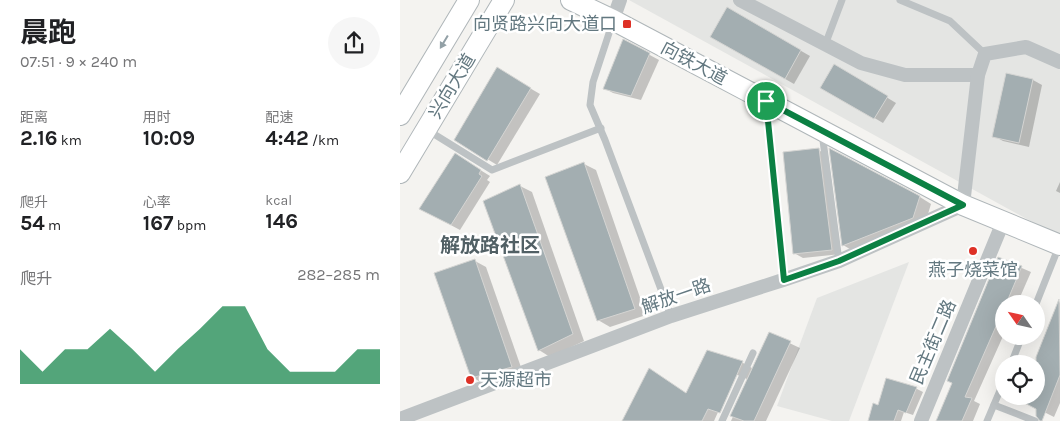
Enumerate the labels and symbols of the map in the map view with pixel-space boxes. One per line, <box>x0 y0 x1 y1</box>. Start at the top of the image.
place label: 向贤路兴向大道口 <box>473 13 617 35</box>
marker: 向贤路兴向大道口 <box>621 18 633 30</box>
one-way arrow <box>439 35 448 48</box>
street label: 向铁大道 <box>657 36 731 90</box>
street label: 兴向大道 <box>424 49 480 123</box>
pin <box>745 80 787 122</box>
district label: 解放路社区 <box>440 234 540 257</box>
marker: 燕子烧菜馆 <box>967 245 979 257</box>
place label: 燕子烧菜馆 <box>928 259 1018 281</box>
street label: 解放一路 <box>638 274 714 318</box>
north arrow <box>995 295 1045 345</box>
street label: 民主街二路 <box>905 296 961 388</box>
place label: 天源超市 <box>480 369 552 391</box>
marker: 天源超市 <box>464 374 476 386</box>

